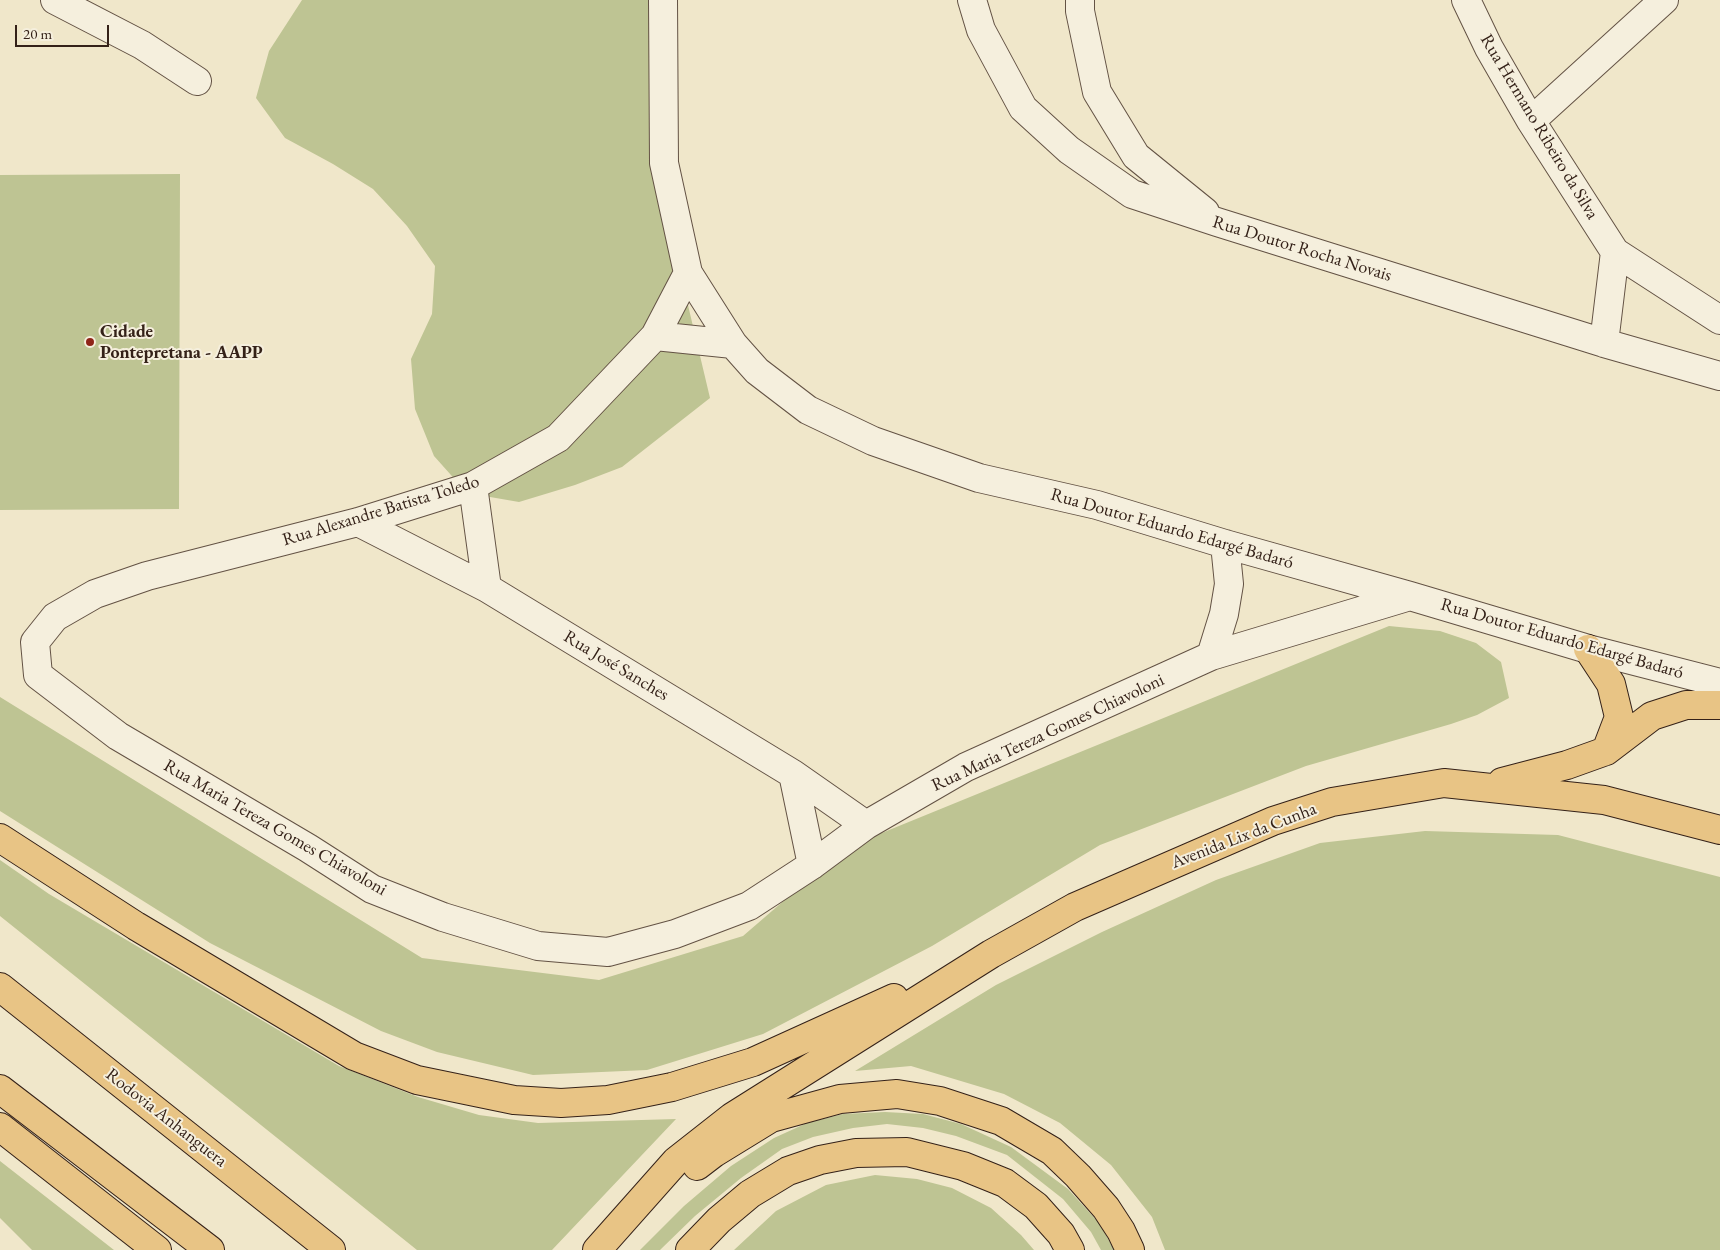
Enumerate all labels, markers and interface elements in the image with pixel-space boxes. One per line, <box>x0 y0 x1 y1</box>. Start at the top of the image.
scale bar <box>18 15 111 47</box>
text: 20 m <box>23 24 52 43</box>
street label: Rua Hermano Ribeiro da Silva <box>1475 31 1603 223</box>
street label: Rua Doutor Rocha Novais <box>1210 211 1394 287</box>
place label: Cidade Pontepretana - AAPP <box>100 321 263 364</box>
marker: Cidade Pontepretana - AAPP <box>84 336 96 348</box>
street label: Rua Alexandre Batista Toledo <box>280 471 482 551</box>
street label: Rua Doutor Eduardo Edargé Badaró <box>1048 484 1296 574</box>
street label: Rua Doutor Eduardo Edargé Badaró <box>1438 594 1686 684</box>
street label: Rua José Sanches <box>559 626 673 706</box>
street label: Rua Maria Tereza Gomes Chiavoloni <box>928 670 1168 796</box>
street label: Rua Maria Tereza Gomes Chiavoloni <box>160 755 390 901</box>
street label: Avenida Lix da Cunha <box>1168 798 1320 874</box>
street label: Rodovia Anhanguera <box>101 1064 231 1172</box>

